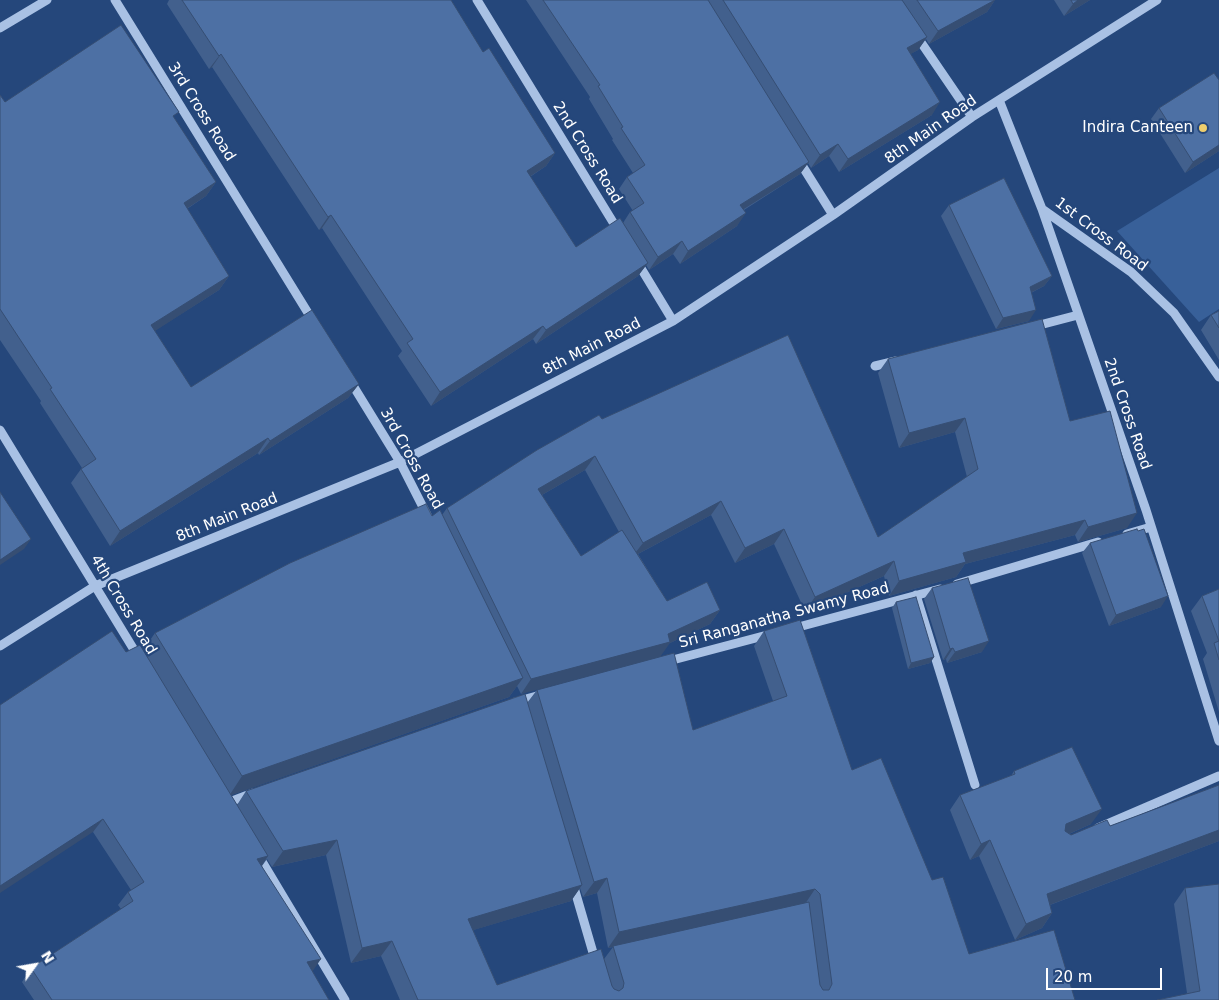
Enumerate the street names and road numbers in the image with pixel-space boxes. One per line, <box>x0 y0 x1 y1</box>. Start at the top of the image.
street label: 3rd Cross Road <box>163 59 239 165</box>
street label: 8th Main Road <box>882 92 980 168</box>
street label: 2nd Cross Road <box>548 99 626 207</box>
street label: 1st Cross Road <box>1051 194 1151 276</box>
street label: 8th Main Road <box>540 314 644 380</box>
street label: 2nd Cross Road <box>1099 356 1155 472</box>
street label: 3rd Cross Road <box>376 405 446 513</box>
street label: 8th Main Road <box>174 489 280 547</box>
street label: 4th Cross Road <box>86 552 160 658</box>
street label: Sri Ranganatha Swamy Road <box>677 579 891 653</box>

